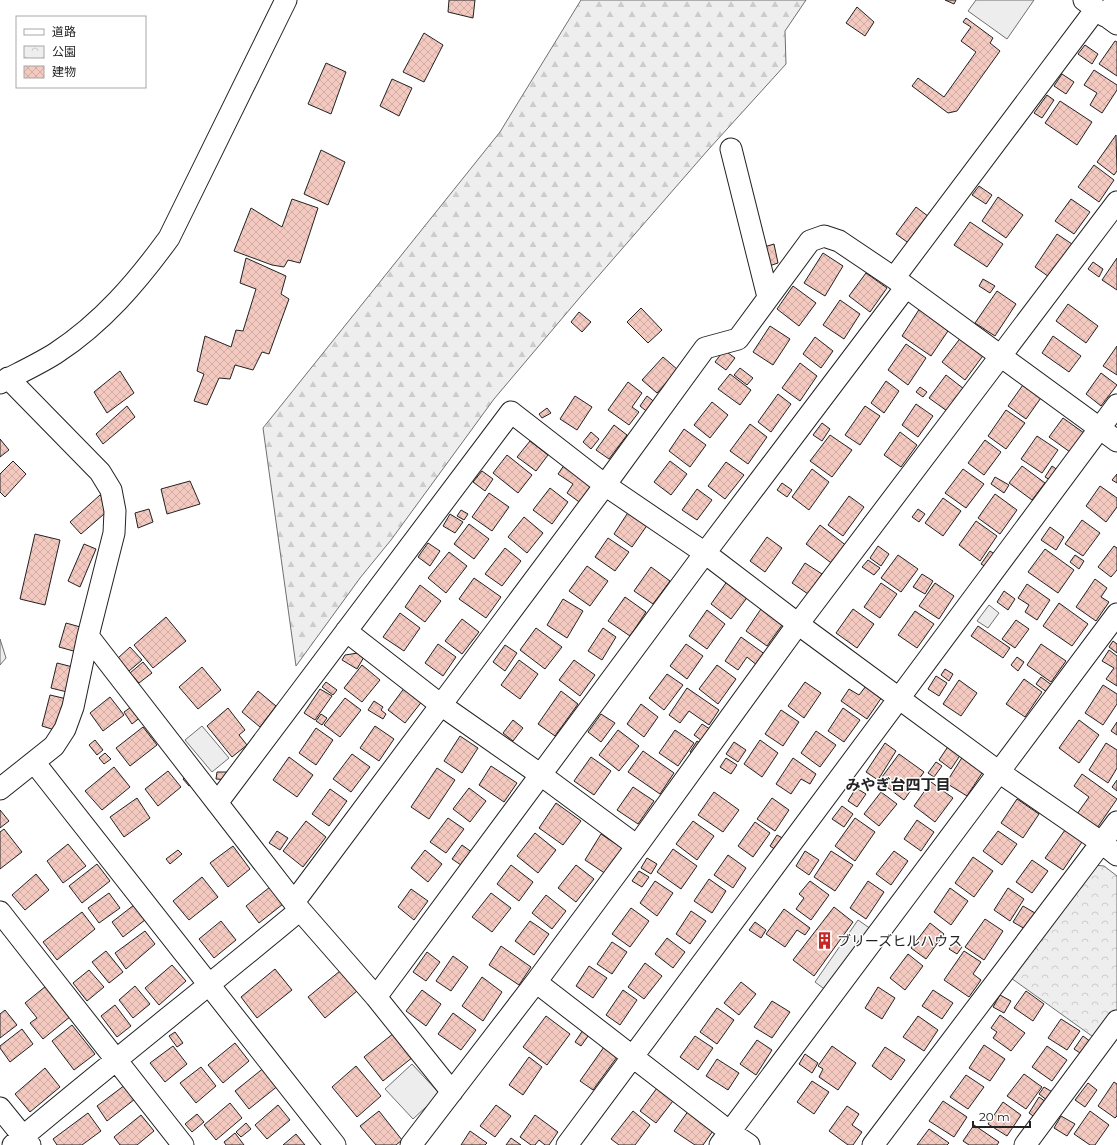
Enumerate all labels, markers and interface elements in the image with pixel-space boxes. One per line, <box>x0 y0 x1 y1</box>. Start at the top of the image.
legend <box>16 16 146 88</box>
text: 道路 <box>52 24 76 39</box>
text: 公園 <box>52 44 76 59</box>
text: 建物 <box>52 64 76 79</box>
district label: みやぎ台四丁目 <box>845 775 951 794</box>
building icon: ブリーズヒルハウス <box>814 931 834 951</box>
place label: ブリーズヒルハウス <box>837 932 962 950</box>
scale bar <box>973 1103 1030 1129</box>
text: 20 m <box>979 1109 1010 1124</box>

